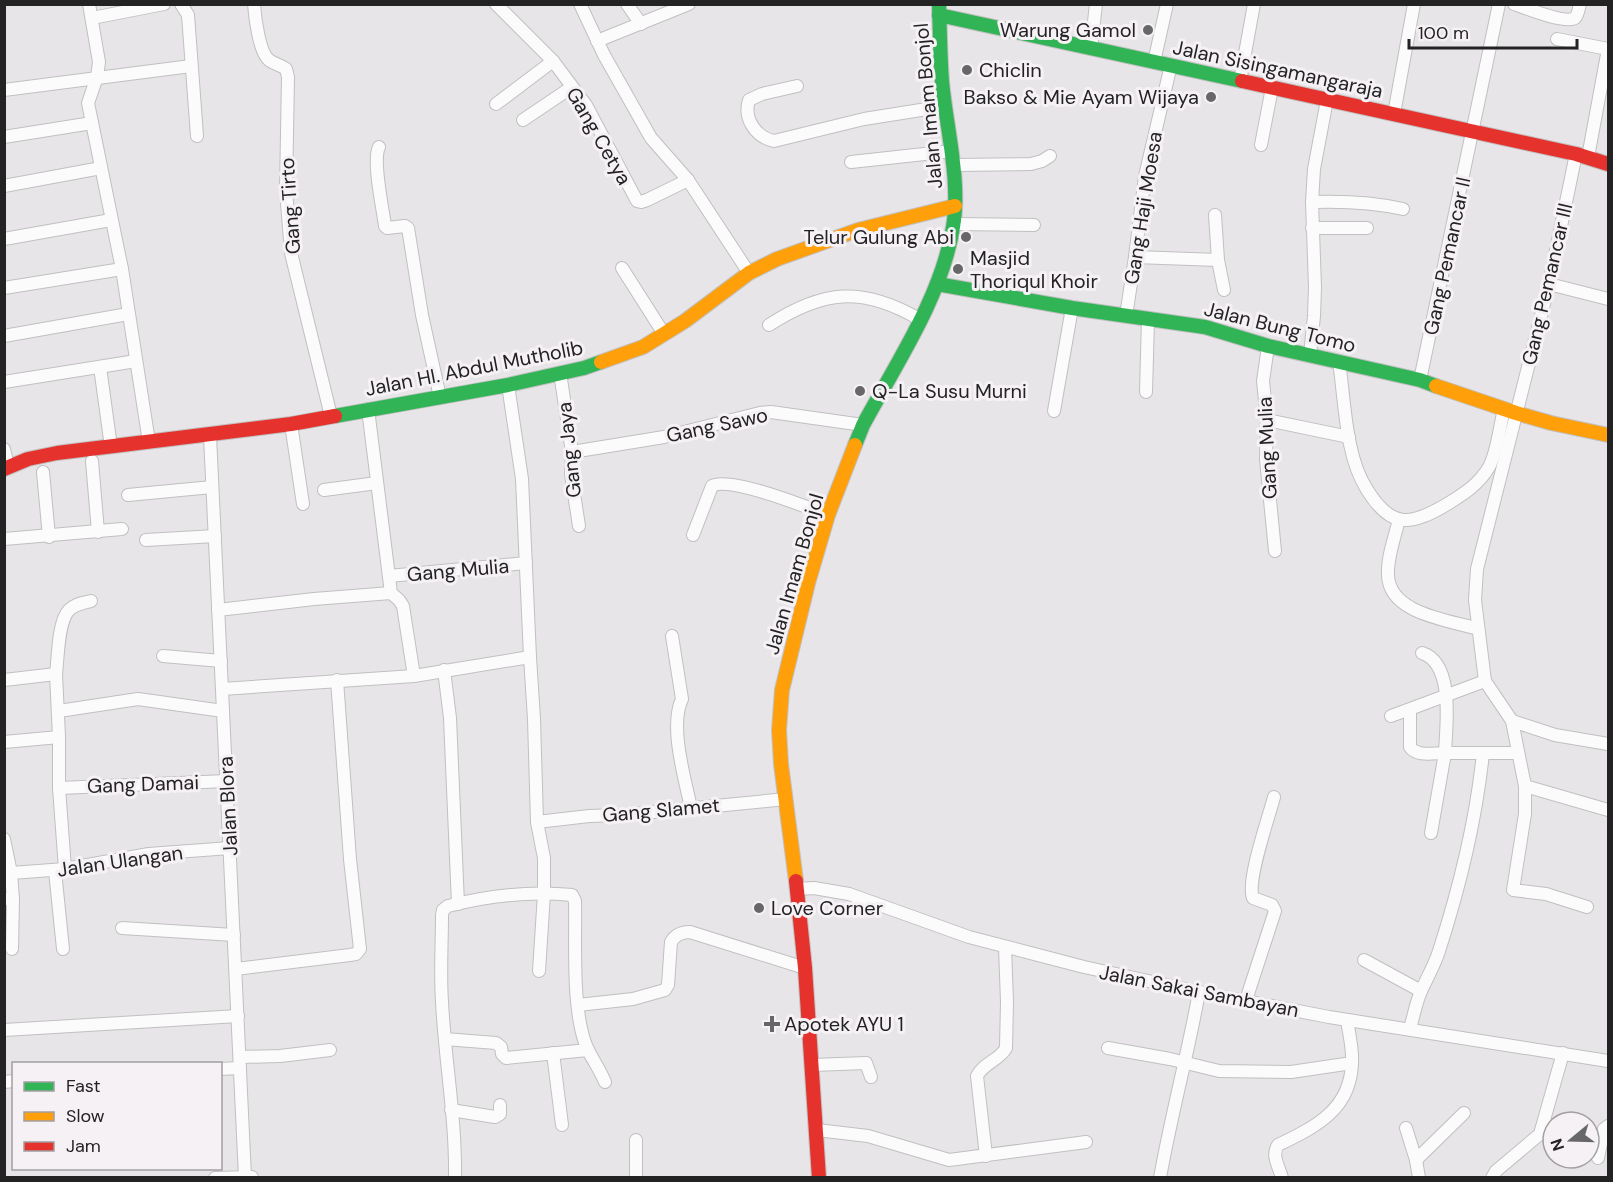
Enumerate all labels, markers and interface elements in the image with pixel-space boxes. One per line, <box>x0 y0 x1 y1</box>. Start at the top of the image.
scale bar <box>1409 12 1577 50</box>
place label: Warung Gamol <box>1000 17 1136 43</box>
text: 100 m <box>1418 21 1469 45</box>
street label: Jalan Imam Bonjol <box>908 22 948 190</box>
marker: Warung Gamol <box>1141 23 1155 37</box>
street label: Jalan Sisingamangaraja <box>1171 34 1385 104</box>
place label: Chiclin <box>979 57 1042 83</box>
marker: Chiclin <box>960 63 974 77</box>
street label: Gang Cetya <box>561 82 637 190</box>
place label: Bakso & Mie Ayam Wijaya <box>963 84 1199 110</box>
marker: Bakso & Mie Ayam Wijaya <box>1204 90 1218 104</box>
street label: Gang Haji Moesa <box>1118 130 1168 286</box>
street label: Gang Tirto <box>274 157 306 255</box>
street label: Gang Pemancar II <box>1418 175 1476 337</box>
street label: Gang Pemancar III <box>1516 200 1578 368</box>
place label: Telur Gulung Abi <box>803 224 954 250</box>
marker: Telur Gulung Abi <box>959 230 973 244</box>
place label: Masjid Thoriqul Khoir <box>970 245 1098 294</box>
marker: Masjid Thoriqul Khoir <box>951 262 965 276</box>
street label: Jalan Bung Tomo <box>1201 296 1359 358</box>
street label: Jalan HI. Abdul Mutholib <box>363 334 585 402</box>
place label: Q-La Susu Murni <box>872 378 1027 404</box>
marker: Q-La Susu Murni <box>853 384 867 398</box>
street label: Gang Mulia <box>1251 396 1283 500</box>
street label: Gang Jaya <box>551 401 587 499</box>
street label: Gang Sawo <box>664 402 770 448</box>
street label: Jalan Imam Bonjol <box>759 491 829 657</box>
street label: Gang Mulia <box>406 553 510 587</box>
street label: Jalan Blora <box>212 756 244 856</box>
street label: Gang Damai <box>87 769 199 799</box>
street label: Gang Slamet <box>601 792 721 828</box>
street label: Jalan Ulangan <box>56 839 184 883</box>
place label: Love Corner <box>771 895 883 921</box>
marker: Love Corner <box>752 901 766 915</box>
street label: Jalan Sakai Sambayan <box>1097 959 1301 1023</box>
place label: Apotek AYU 1 <box>784 1011 904 1037</box>
marker: Apotek AYU 1 <box>765 1017 779 1031</box>
legend <box>12 1062 222 1170</box>
text: Fast <box>66 1074 101 1098</box>
text: Slow <box>66 1104 105 1128</box>
north arrow <box>1541 1110 1601 1170</box>
text: Jam <box>66 1134 101 1158</box>
text: N <box>1545 1136 1569 1154</box>

